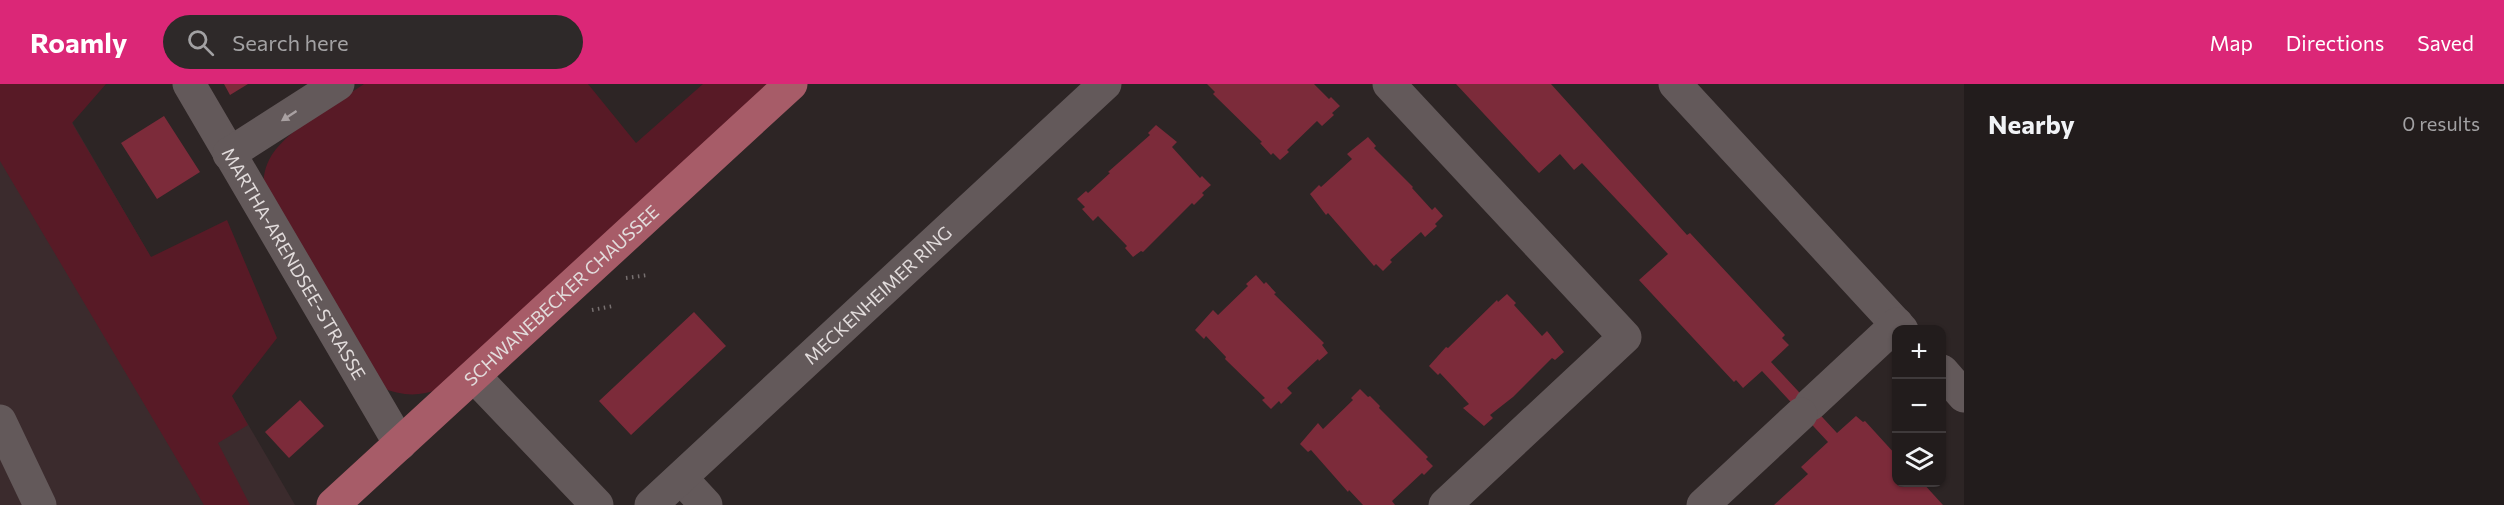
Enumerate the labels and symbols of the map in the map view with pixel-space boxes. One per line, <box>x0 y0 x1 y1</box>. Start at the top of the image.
one-way arrow <box>281 110 297 121</box>
street label: MARTHA-ARENDSEE-STRASSE <box>218 143 371 384</box>
street label: SCHWANEBECKER CHAUSSEE <box>459 200 663 390</box>
street label: MECKENHEIMER RING <box>799 221 956 369</box>

